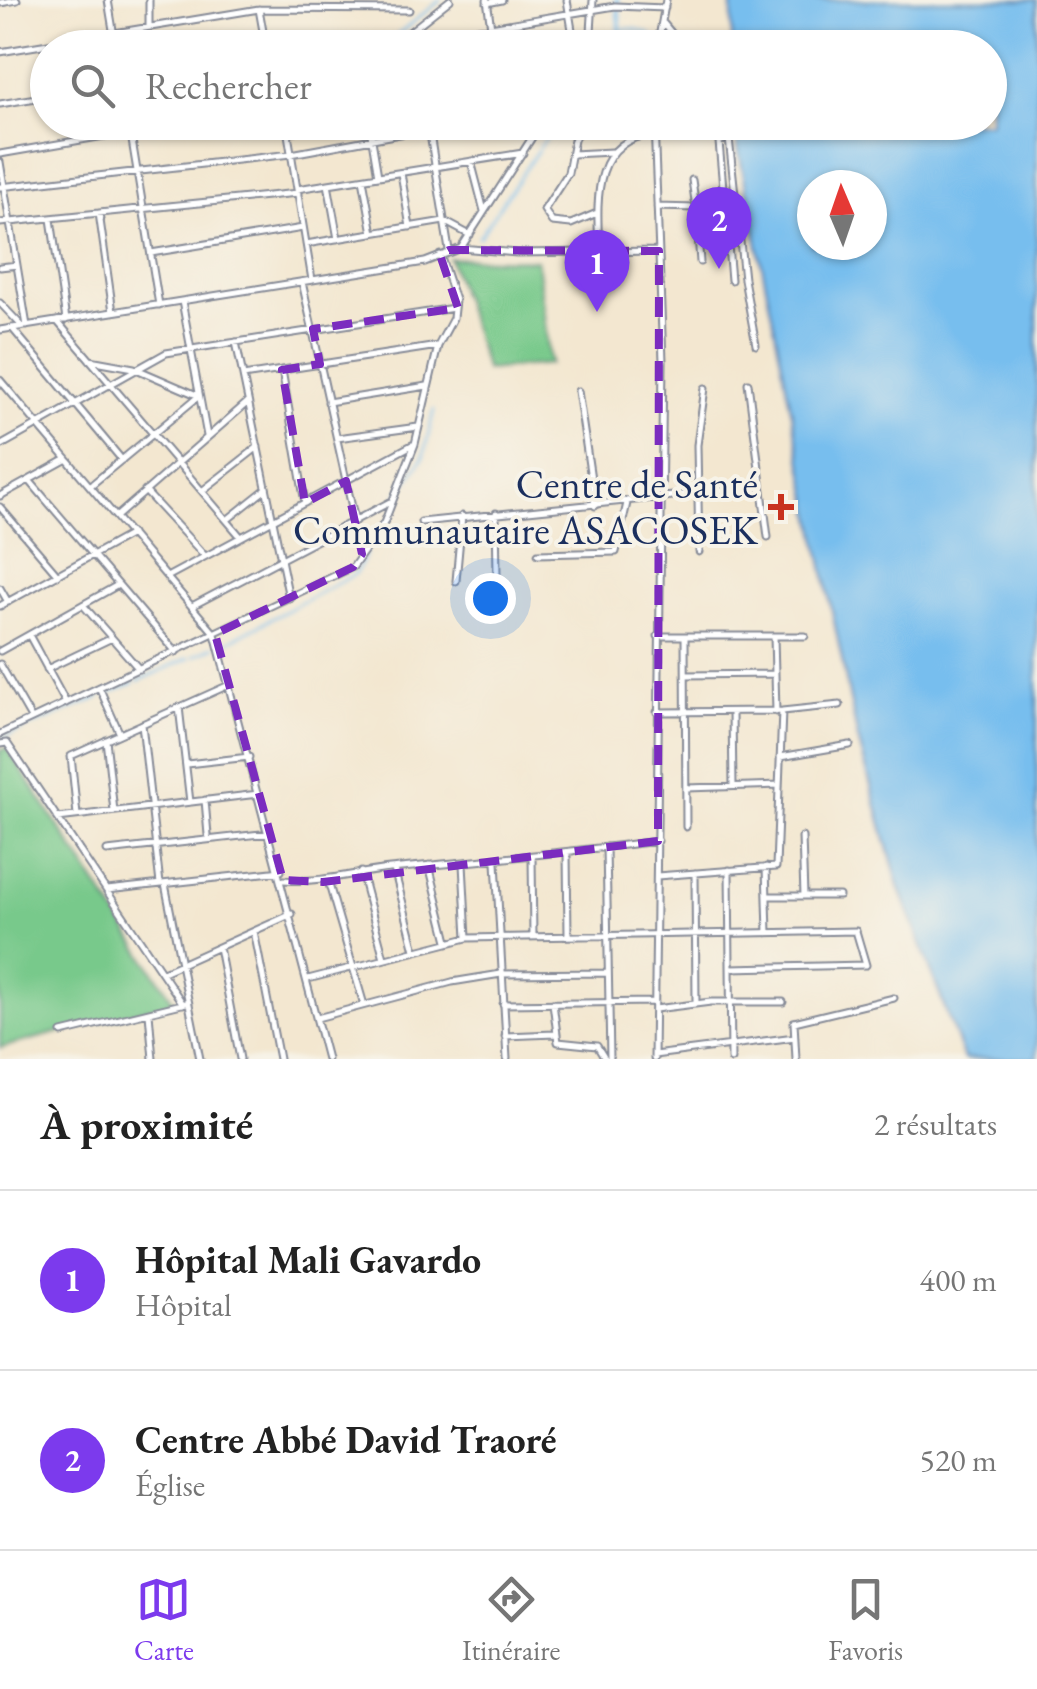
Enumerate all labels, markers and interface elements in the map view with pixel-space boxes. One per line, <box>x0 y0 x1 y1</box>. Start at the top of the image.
search box <box>30 30 1007 140</box>
icon: search <box>65 58 120 113</box>
text: Rechercher <box>145 61 312 110</box>
north arrow <box>797 170 887 260</box>
pin: 2 <box>686 186 752 269</box>
pin: 1 <box>564 230 630 312</box>
place label: Centre de Santé Communautaire ASACOSEK <box>293 458 759 556</box>
marker: Centre de Santé Communautaire ASACOSEK <box>768 494 794 520</box>
your location <box>465 573 516 624</box>
text: À proximité <box>40 1097 253 1152</box>
text: 2 résultats <box>874 1103 997 1145</box>
text: Hôpital Mali Gavardo <box>135 1235 481 1284</box>
text: 1 <box>64 1259 81 1301</box>
text: 400 m <box>920 1259 997 1301</box>
text: Hôpital <box>135 1284 232 1326</box>
text: Centre Abbé David Traoré <box>135 1415 557 1464</box>
text: 2 <box>64 1439 81 1481</box>
text: 520 m <box>920 1439 997 1481</box>
text: Église <box>135 1464 205 1506</box>
tab: Carte <box>134 1572 194 1668</box>
tab: Itinéraire <box>462 1572 560 1668</box>
tab: Favoris <box>828 1572 903 1668</box>

